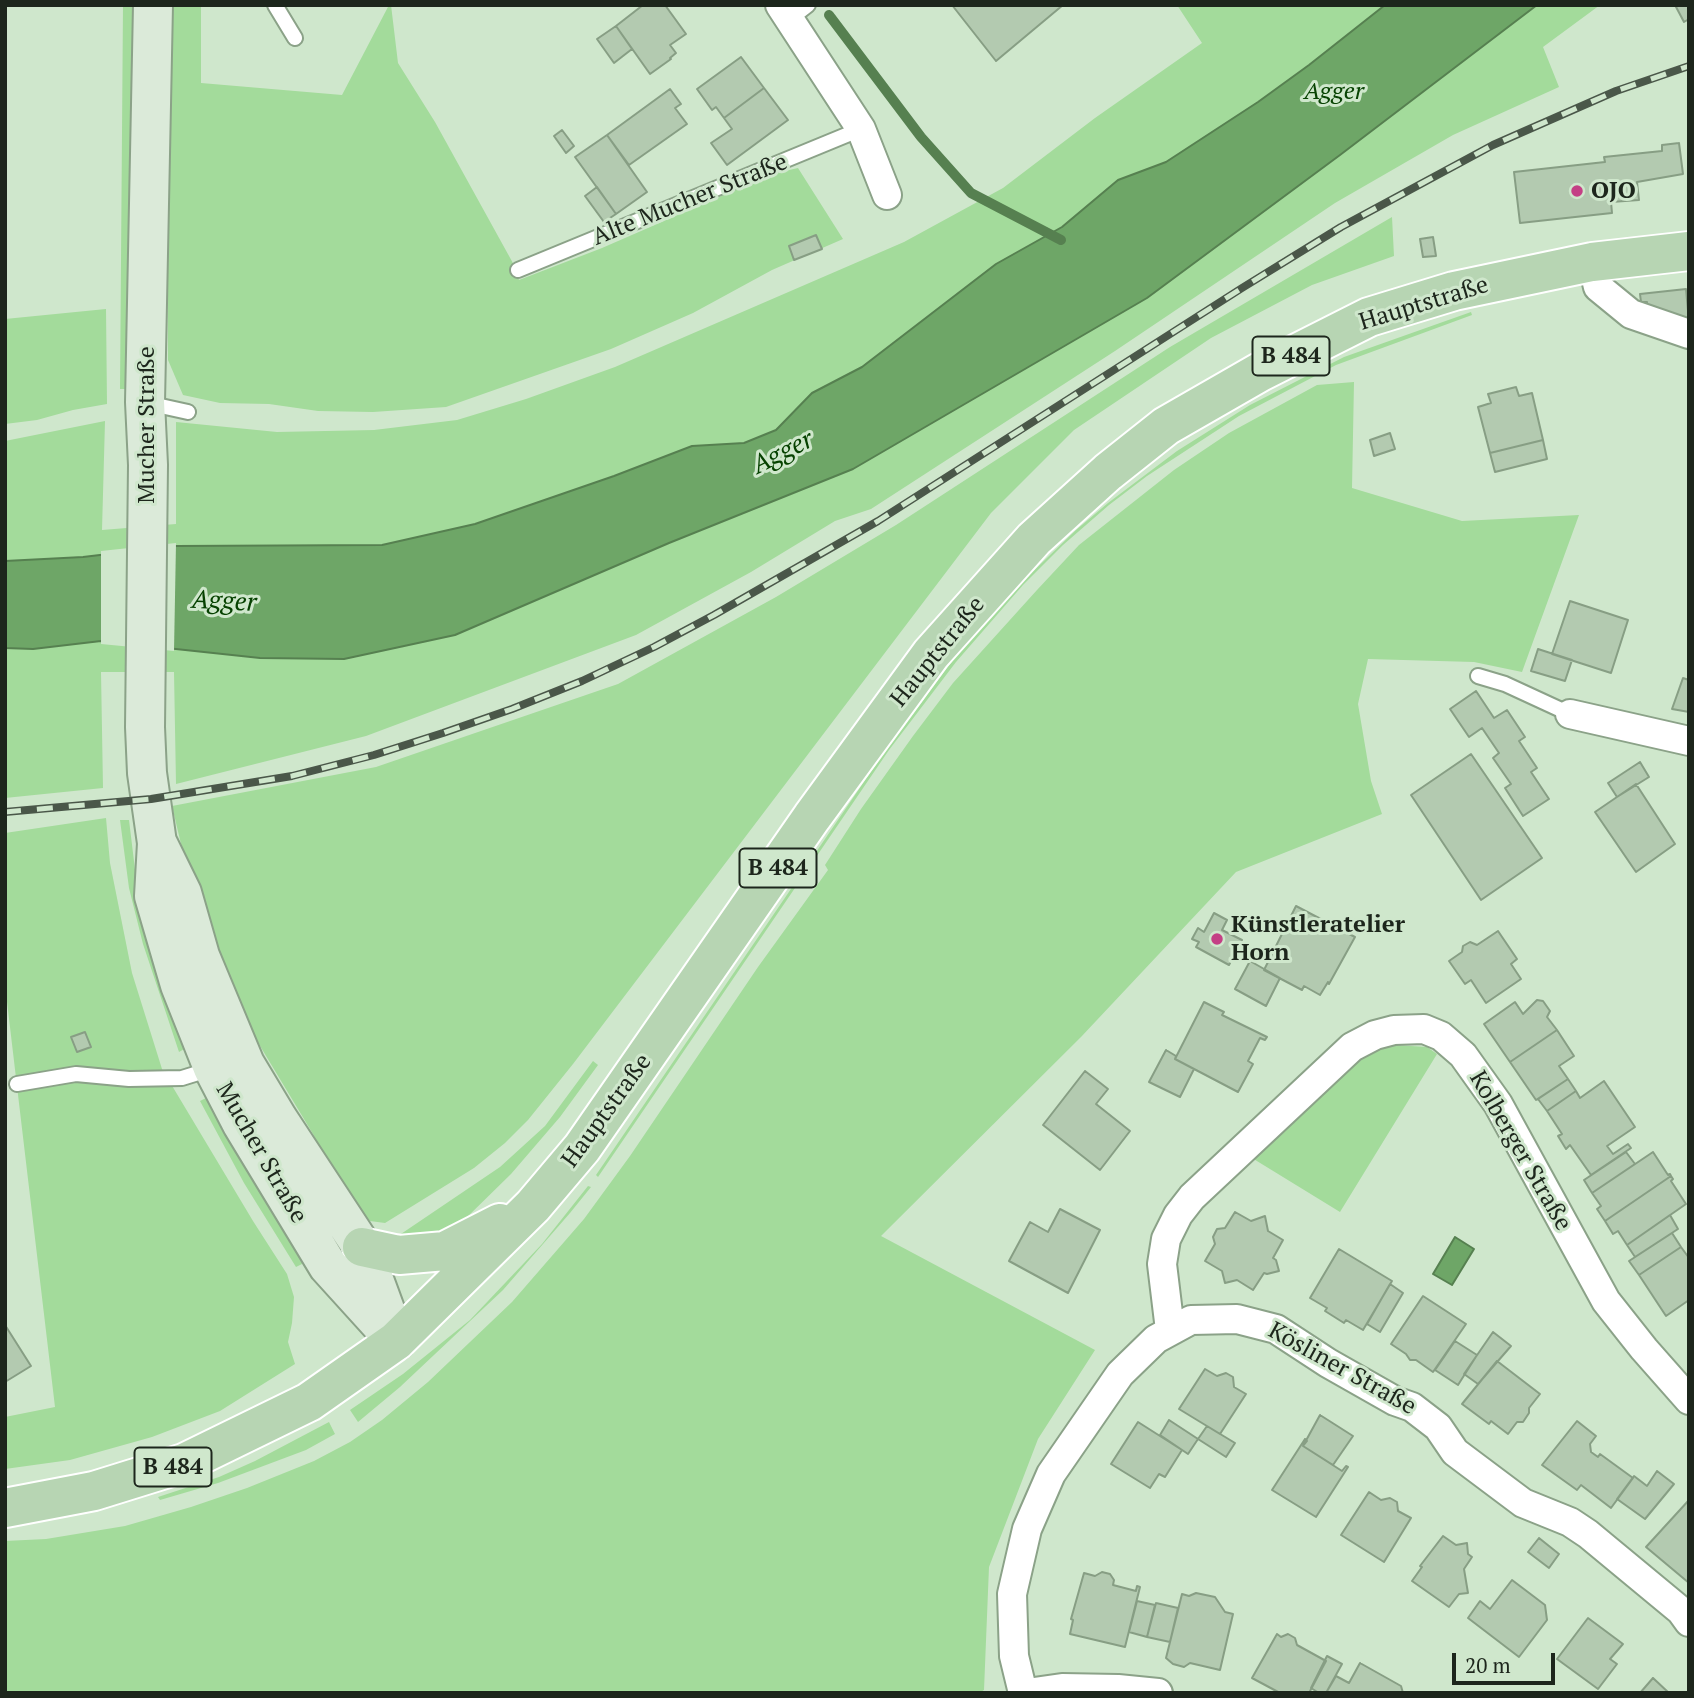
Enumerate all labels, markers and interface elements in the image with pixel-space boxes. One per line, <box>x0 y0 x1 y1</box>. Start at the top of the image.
park label: Agger <box>1304 78 1364 106</box>
street label: Alte Mucher Straße <box>588 148 792 252</box>
place label: OJO <box>1591 177 1636 205</box>
marker: OJO <box>1569 183 1585 199</box>
street label: Hauptstraße <box>1356 271 1492 337</box>
road number: B 484 <box>1252 336 1330 376</box>
street label: Mucher Straße <box>133 346 161 504</box>
water label: Agger <box>747 424 819 482</box>
water label: Agger <box>191 585 257 619</box>
street label: Hauptstraße <box>885 591 991 713</box>
road number: B 484 <box>740 848 816 888</box>
place label: Künstleratelier Horn <box>1231 911 1405 967</box>
marker: Künstleratelier Horn <box>1209 931 1225 947</box>
street label: Hauptstraße <box>556 1048 658 1174</box>
street label: Kolberger Straße <box>1463 1066 1577 1236</box>
street label: Mucher Straße <box>209 1078 313 1228</box>
street label: Kösliner Straße <box>1263 1317 1421 1421</box>
road number: B 484 <box>134 1448 212 1486</box>
scale bar <box>1456 1638 1559 1682</box>
text: 20 m <box>1465 1651 1511 1679</box>

